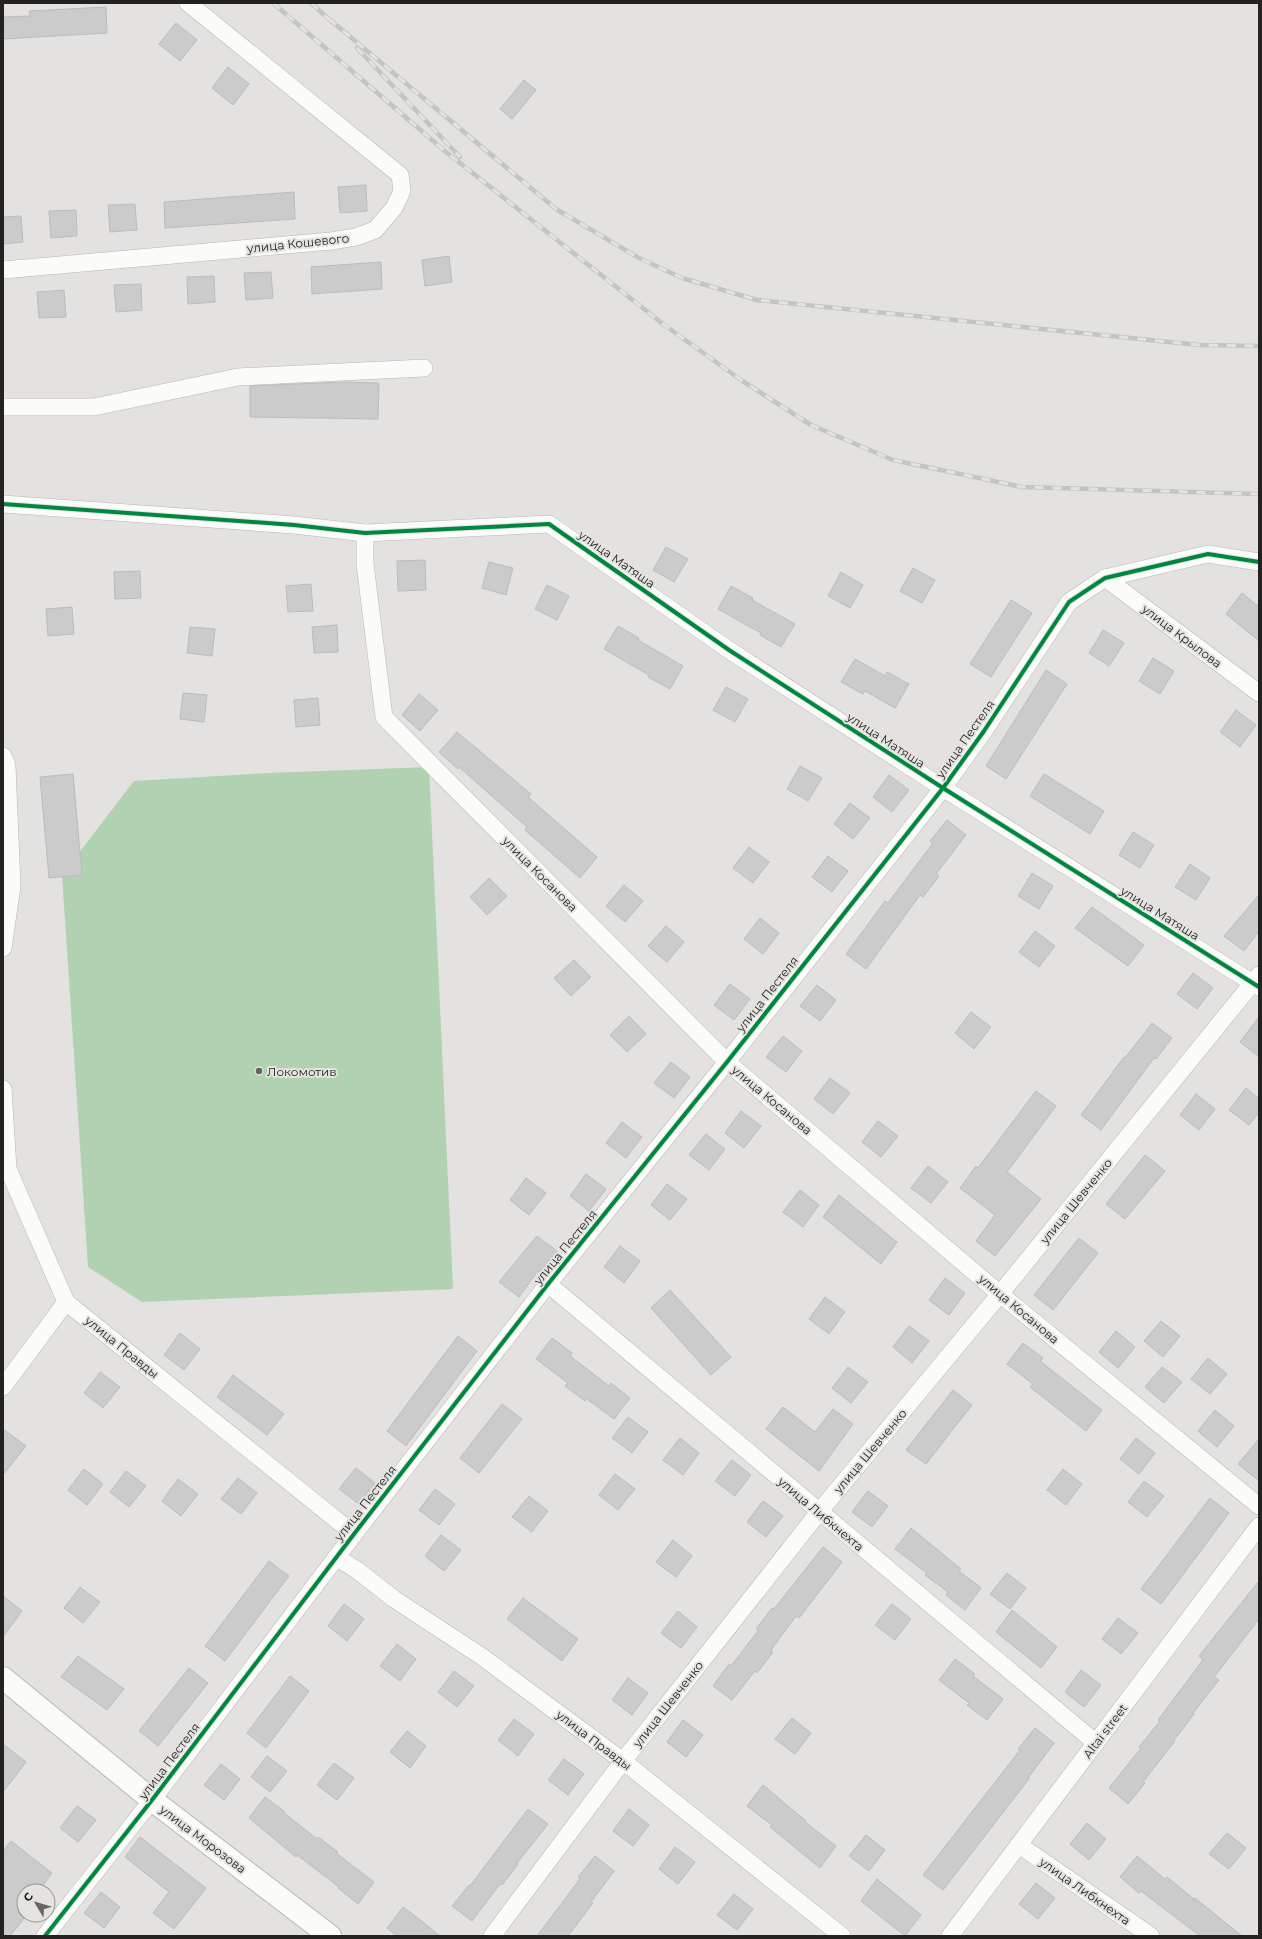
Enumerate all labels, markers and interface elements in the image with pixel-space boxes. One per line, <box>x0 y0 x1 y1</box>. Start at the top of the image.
street label: улица Кошевого <box>245 230 350 256</box>
street label: улица Матяша <box>575 526 658 591</box>
street label: улица Крылова <box>1138 600 1225 671</box>
street label: улица Пестеля <box>932 697 998 782</box>
street label: улица Матяша <box>843 709 928 771</box>
street label: улица Косанова <box>499 833 581 915</box>
street label: улица Матяша <box>1117 882 1202 943</box>
street label: улица Пестеля <box>732 953 801 1036</box>
street label: улица Косанова <box>728 1061 815 1138</box>
place label: Локомотив <box>267 1064 337 1079</box>
marker: Локомотив <box>254 1066 264 1076</box>
street label: улица Шевченко <box>1036 1155 1115 1248</box>
street label: улица Пестеля <box>530 1206 600 1288</box>
street label: улица Косанова <box>975 1270 1062 1347</box>
street label: улица Правды <box>81 1312 162 1381</box>
street label: улица Шевченко <box>830 1405 910 1497</box>
street label: улица Пестеля <box>330 1462 399 1545</box>
street label: улица Либкнехта <box>774 1473 867 1554</box>
street label: улица Шевченко <box>629 1658 707 1751</box>
street label: Altai street <box>1080 1701 1130 1761</box>
street label: улица Правды <box>553 1706 635 1773</box>
street label: улица Пестеля <box>135 1720 203 1803</box>
street label: улица Морозова <box>156 1801 249 1876</box>
street label: улица Либкнехта <box>1036 1853 1133 1928</box>
north arrow <box>16 1883 56 1923</box>
text: С <box>20 1889 36 1904</box>

